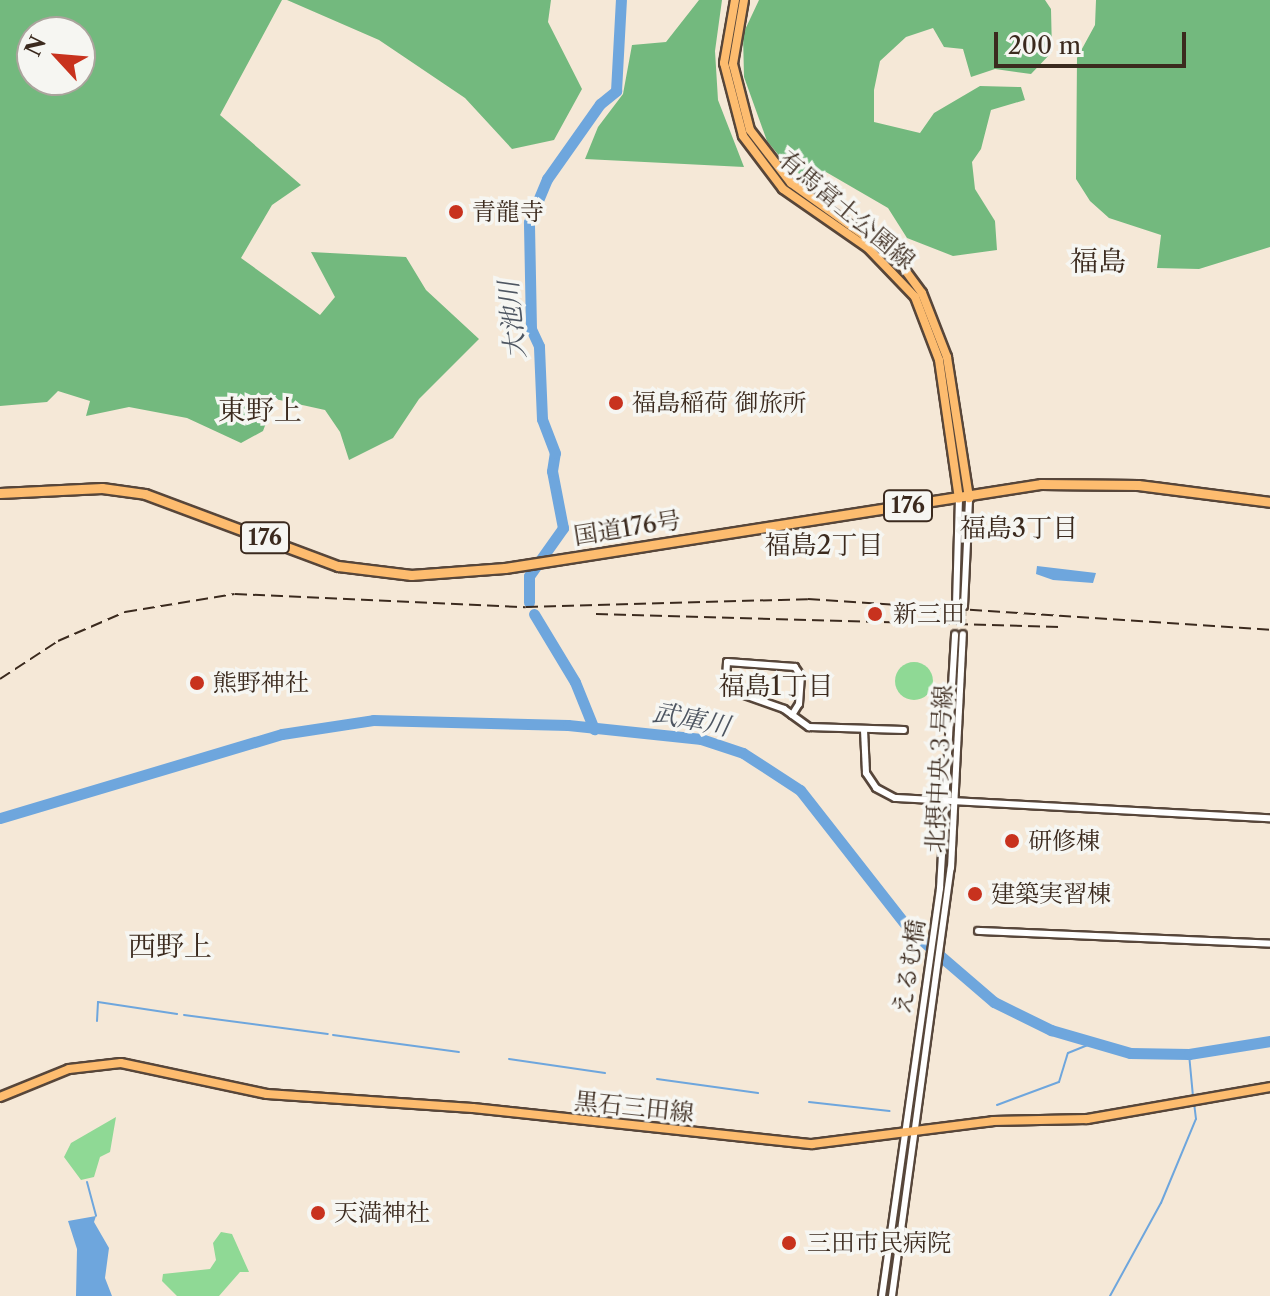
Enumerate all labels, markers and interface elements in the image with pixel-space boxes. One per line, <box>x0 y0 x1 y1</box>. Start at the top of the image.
north arrow <box>16 16 96 96</box>
scale bar <box>998 16 1190 66</box>
text: 200 m <box>1008 31 1081 60</box>
text: N <box>19 32 52 61</box>
street label: 有馬富士公園線 <box>773 145 921 275</box>
place label: 青龍寺 <box>472 198 544 226</box>
marker: 青龍寺 <box>447 203 465 221</box>
district label: 福島 <box>1070 244 1126 278</box>
water label: 大池川 <box>493 280 533 360</box>
place label: 福島稲荷 御旅所 <box>632 389 806 417</box>
district label: 東野上 <box>218 393 302 427</box>
marker: 福島稲荷 御旅所 <box>607 394 625 412</box>
road number: 176 <box>882 488 934 524</box>
street label: 国道176号 <box>572 505 682 551</box>
district label: 福島3丁目 <box>960 513 1078 545</box>
road number: 176 <box>239 520 291 556</box>
district label: 福島2丁目 <box>765 530 883 562</box>
place label: 新三田 <box>893 600 965 628</box>
marker: 新三田 <box>864 603 886 625</box>
place label: 熊野神社 <box>213 669 309 697</box>
district label: 福島1丁目 <box>719 671 833 703</box>
marker: 熊野神社 <box>188 674 206 692</box>
street label: 北摂中央３号線 <box>920 684 958 854</box>
water label: 武庫川 <box>650 697 732 743</box>
place label: 研修棟 <box>1028 827 1100 855</box>
marker: 研修棟 <box>1003 832 1021 850</box>
place label: 建築実習棟 <box>991 880 1111 908</box>
marker: 建築実習棟 <box>966 885 984 903</box>
street label: えるむ橋 <box>887 917 931 1017</box>
district label: 西野上 <box>128 929 212 963</box>
street label: 黒石三田線 <box>573 1086 695 1128</box>
place label: 天満神社 <box>334 1199 430 1227</box>
marker: 天満神社 <box>309 1204 327 1222</box>
place label: 三田市民病院 <box>807 1229 951 1257</box>
marker: 三田市民病院 <box>778 1232 800 1254</box>

